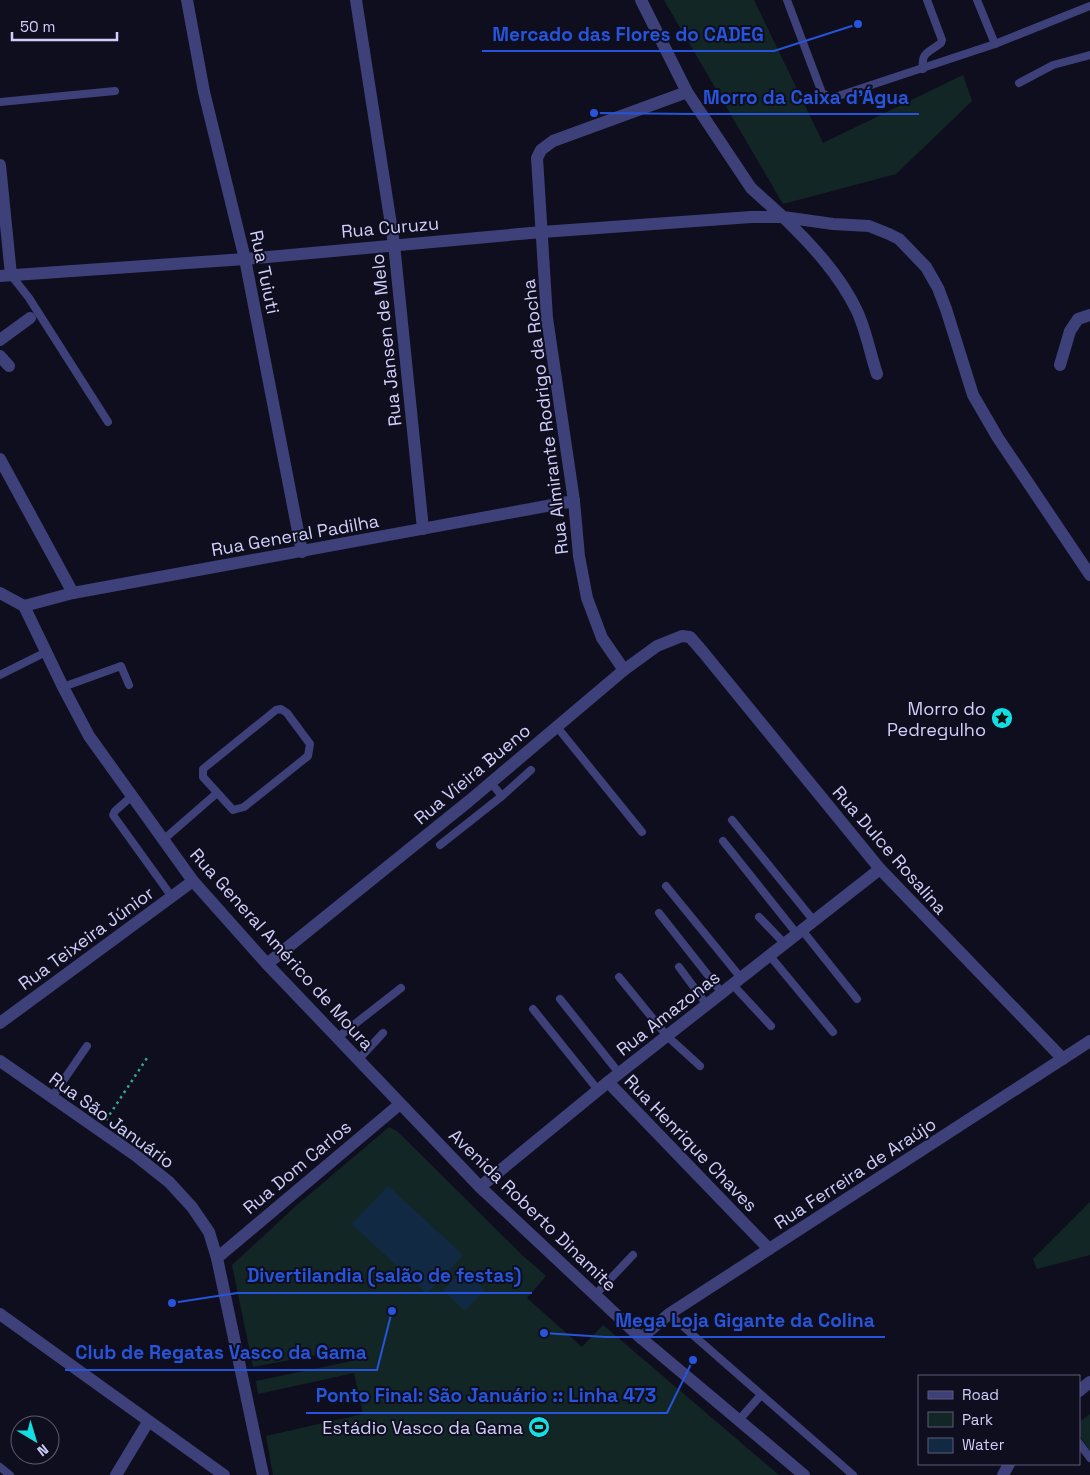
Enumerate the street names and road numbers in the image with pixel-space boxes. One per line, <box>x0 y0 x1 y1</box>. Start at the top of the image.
street label: Rua Curuzu <box>340 211 440 243</box>
street label: Rua Tuiuti <box>245 228 285 316</box>
street label: Rua Jansen de Melo <box>366 253 406 427</box>
street label: Rua Almirante Rodrigo da Rocha <box>517 278 573 556</box>
street label: Rua General Padilha <box>209 509 381 561</box>
street label: Rua Vieira Bueno <box>409 719 535 829</box>
street label: Rua Dulce Rosalina <box>828 781 952 919</box>
street label: Rua General Américo de Moura <box>185 843 379 1055</box>
street label: Rua Teixeira Júnior <box>14 881 158 995</box>
street label: Rua Amazonas <box>612 965 724 1061</box>
street label: Rua São Januário <box>45 1067 179 1173</box>
street label: Rua Henrique Chaves <box>620 1070 762 1216</box>
street label: Rua Ferreira de Araújo <box>770 1112 940 1234</box>
street label: Rua Dom Carlos <box>238 1115 356 1219</box>
street label: Avenida Roberto Dinamite <box>444 1124 622 1296</box>

